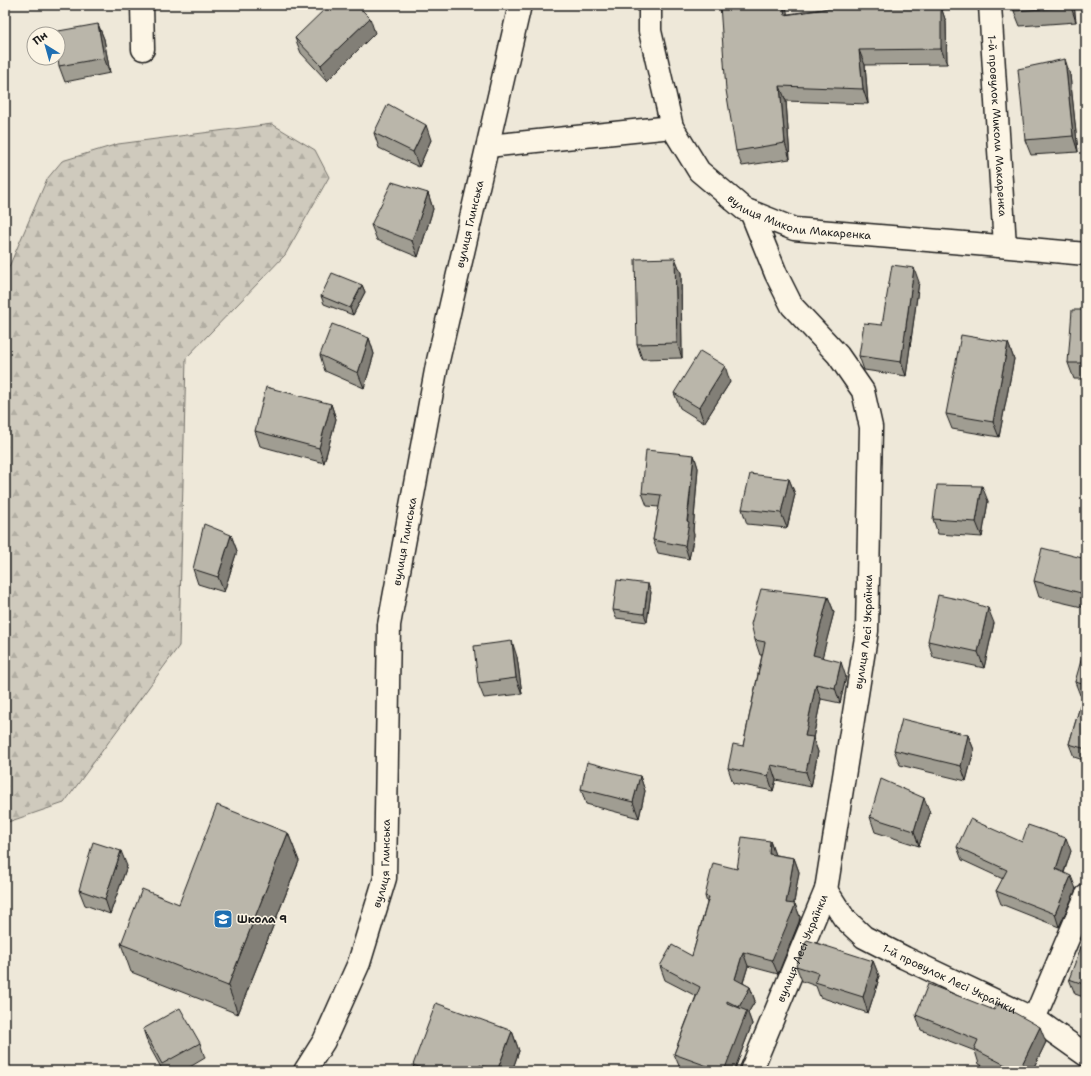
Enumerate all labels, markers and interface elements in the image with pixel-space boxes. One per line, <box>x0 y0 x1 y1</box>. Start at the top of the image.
north arrow <box>26 26 66 66</box>
text: Пн <box>30 28 51 49</box>
street label: 1-й провулок Миколи Макаренка <box>984 34 1011 217</box>
street label: вулиця Глинська <box>452 179 487 269</box>
street label: вулиця Миколи Макаренка <box>724 191 872 243</box>
street label: вулиця Глинська <box>389 496 420 587</box>
street label: вулиця Лесі Українки <box>850 574 876 690</box>
street label: вулиця Глинська <box>369 819 393 910</box>
street label: вулиця Лесі Українки <box>773 892 831 1004</box>
school or university icon: Школа 9 <box>212 908 234 930</box>
place label: Школа 9 <box>237 912 287 927</box>
street label: 1-й провулок Лесі Українки <box>880 940 1019 1017</box>

